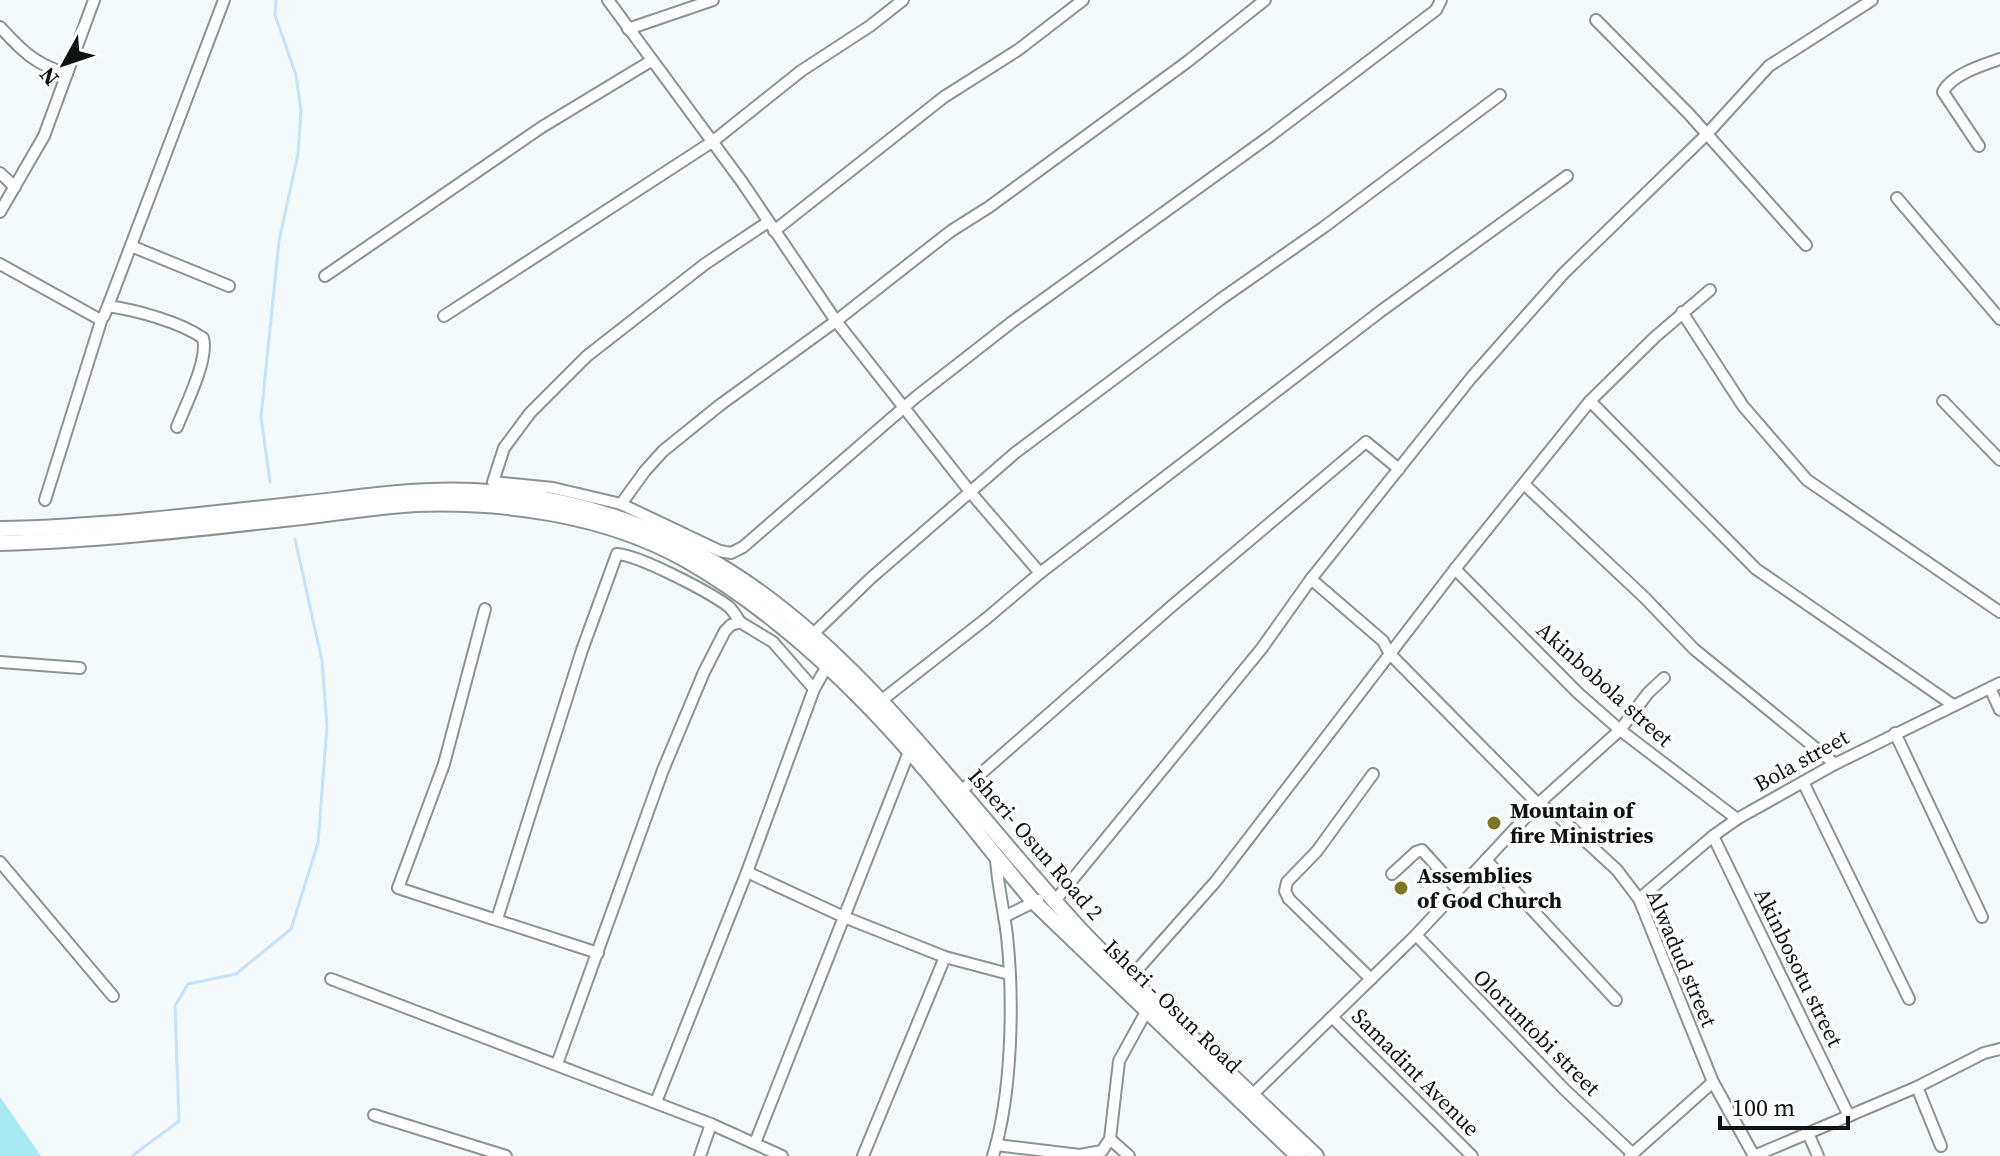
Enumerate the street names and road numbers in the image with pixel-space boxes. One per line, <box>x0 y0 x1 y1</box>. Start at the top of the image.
street label: Akinbobola street <box>1530 615 1680 754</box>
street label: Bola street <box>1748 721 1854 798</box>
street label: Isheri- Osun Road 2 <box>962 762 1110 926</box>
street label: Akinbosotu street <box>1748 883 1851 1052</box>
street label: Alwadud street <box>1640 885 1725 1032</box>
street label: Isheri - Osun Road <box>1098 932 1249 1080</box>
street label: Oloruntobi street <box>1467 962 1608 1103</box>
street label: Samadint Avenue <box>1345 1001 1487 1143</box>

